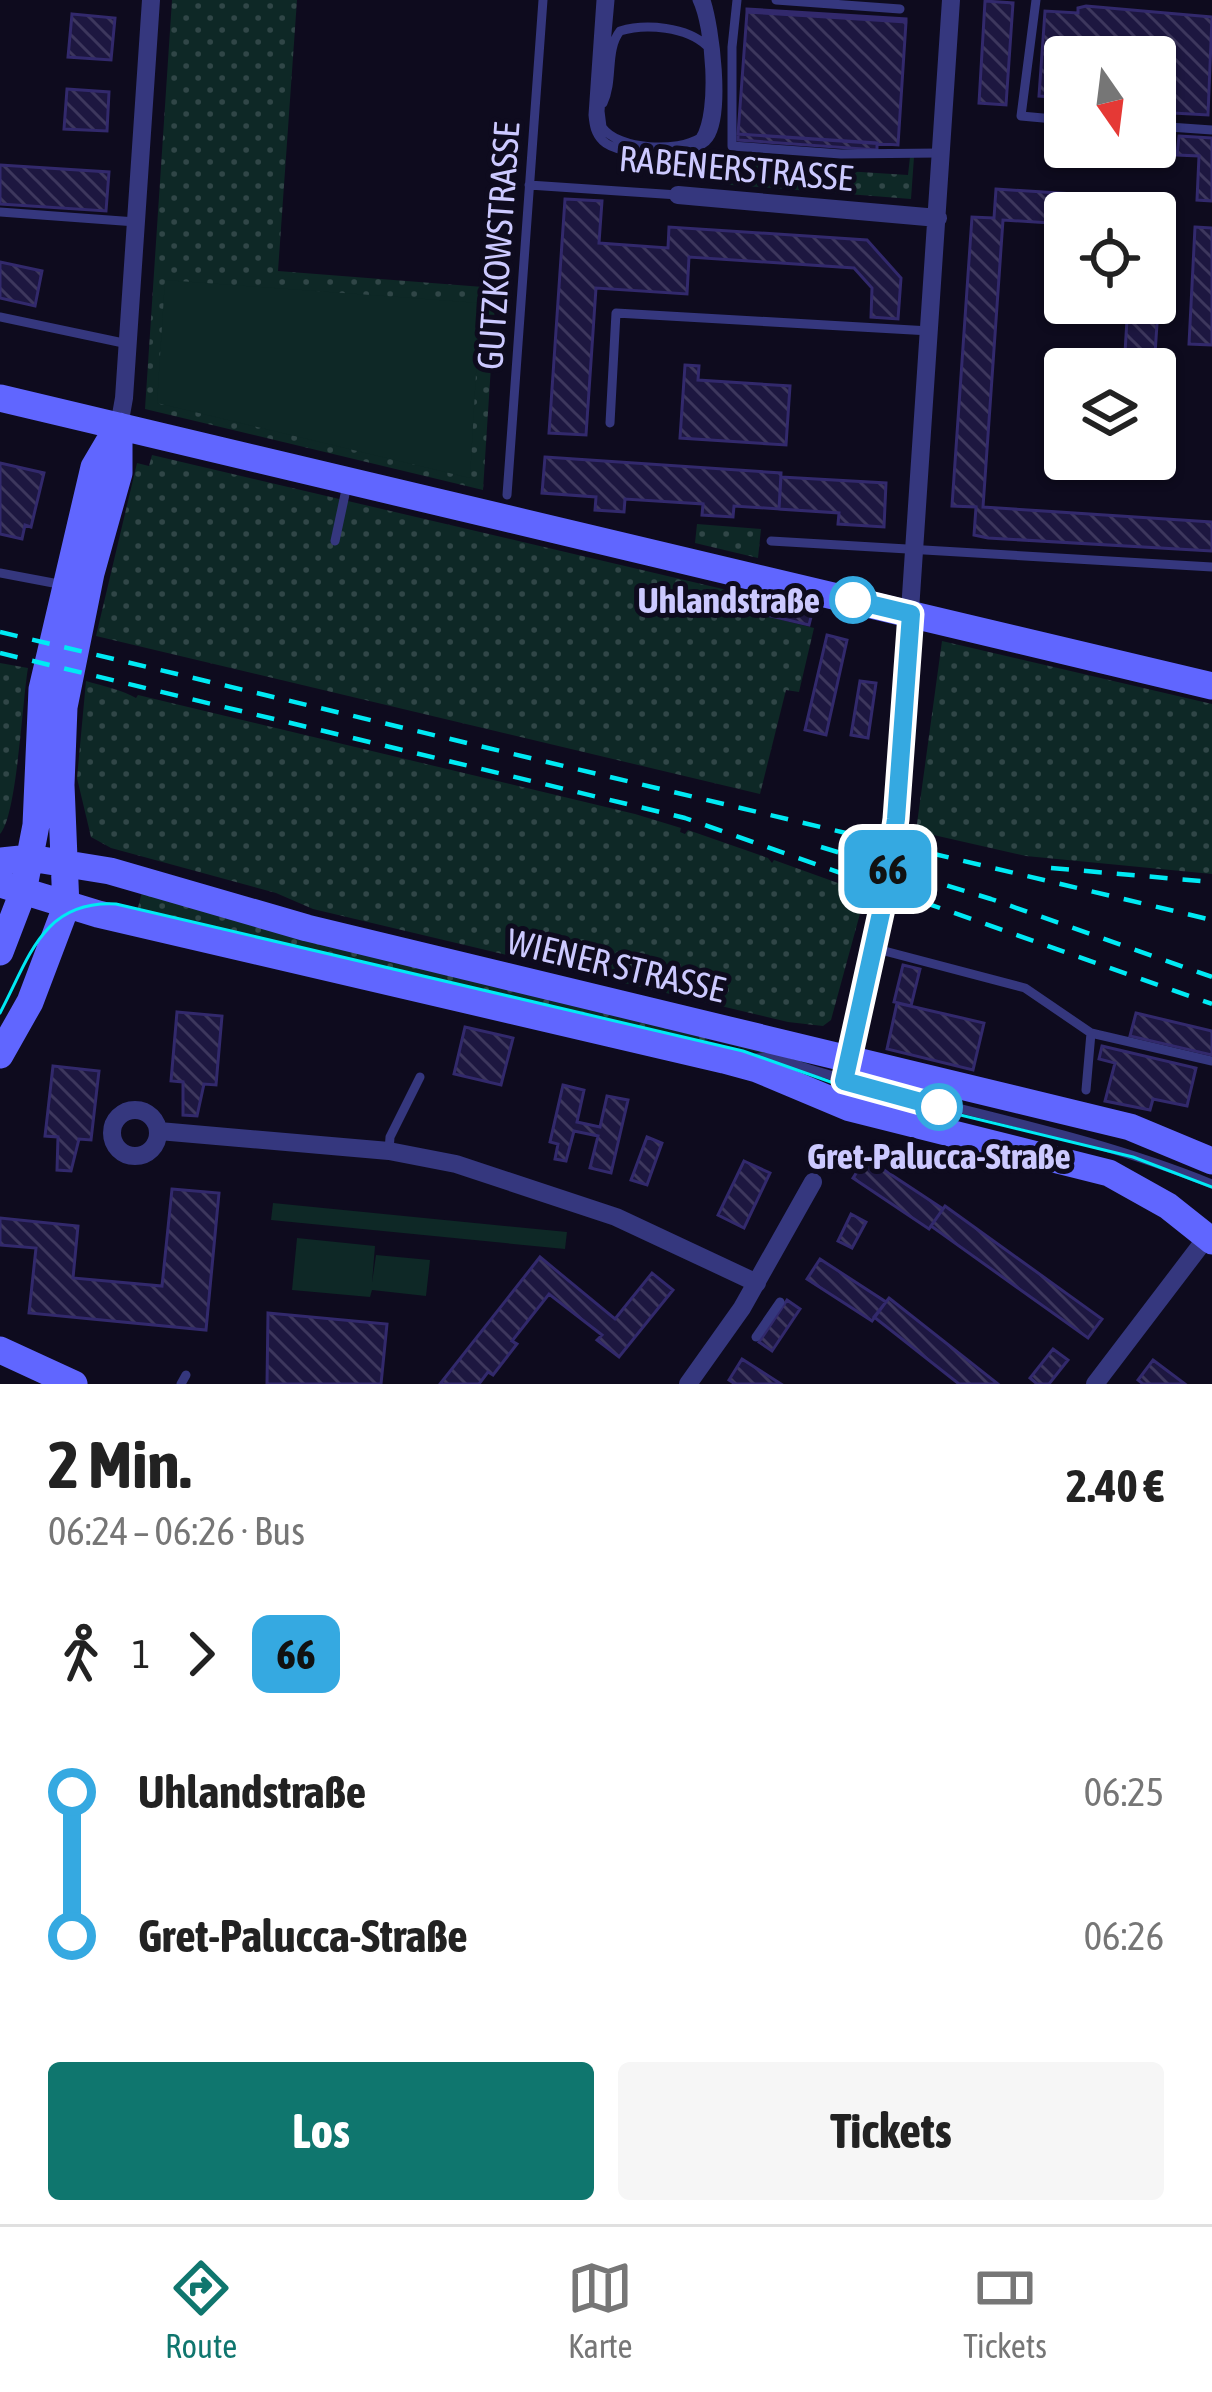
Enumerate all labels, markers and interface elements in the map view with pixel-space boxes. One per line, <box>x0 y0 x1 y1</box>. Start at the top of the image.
north arrow <box>1044 36 1176 168</box>
map controls <box>1044 36 1176 480</box>
street label: GUTZKOWSTRASSE <box>468 121 528 371</box>
street label: RABENERSTRASSE <box>617 137 855 199</box>
button: locate <box>1044 192 1176 324</box>
button: layers <box>1044 348 1176 480</box>
marker: Uhlandstraße <box>831 578 875 622</box>
place label: Uhlandstraße <box>638 579 820 621</box>
line badge: 66 <box>834 830 942 908</box>
text: 66 <box>868 845 908 893</box>
street label: WIENER STRASSE <box>503 920 729 1010</box>
marker: Gret-Palucca-Straße <box>917 1085 961 1129</box>
place label: Gret-Palucca-Straße <box>807 1135 1071 1177</box>
text: 2 Min. <box>48 1426 191 1502</box>
text: 2.40 € <box>1066 1460 1164 1512</box>
text: 06:24 – 06:26 · Bus <box>48 1509 305 1553</box>
icon: walk <box>48 1621 114 1687</box>
icon: forward <box>168 1621 234 1687</box>
text: 66 <box>276 1630 316 1678</box>
text: 1 <box>132 1632 150 1676</box>
text: Uhlandstraße <box>138 1766 366 1818</box>
text: 06:25 <box>1084 1770 1164 1814</box>
text: Gret-Palucca-Straße <box>138 1910 468 1962</box>
text: 06:26 <box>1084 1914 1164 1958</box>
button: Los <box>48 2062 594 2200</box>
button: Tickets <box>618 2062 1164 2200</box>
tab: Route <box>165 2255 237 2365</box>
tab: Karte <box>567 2255 633 2365</box>
tab: Tickets <box>963 2255 1047 2365</box>

